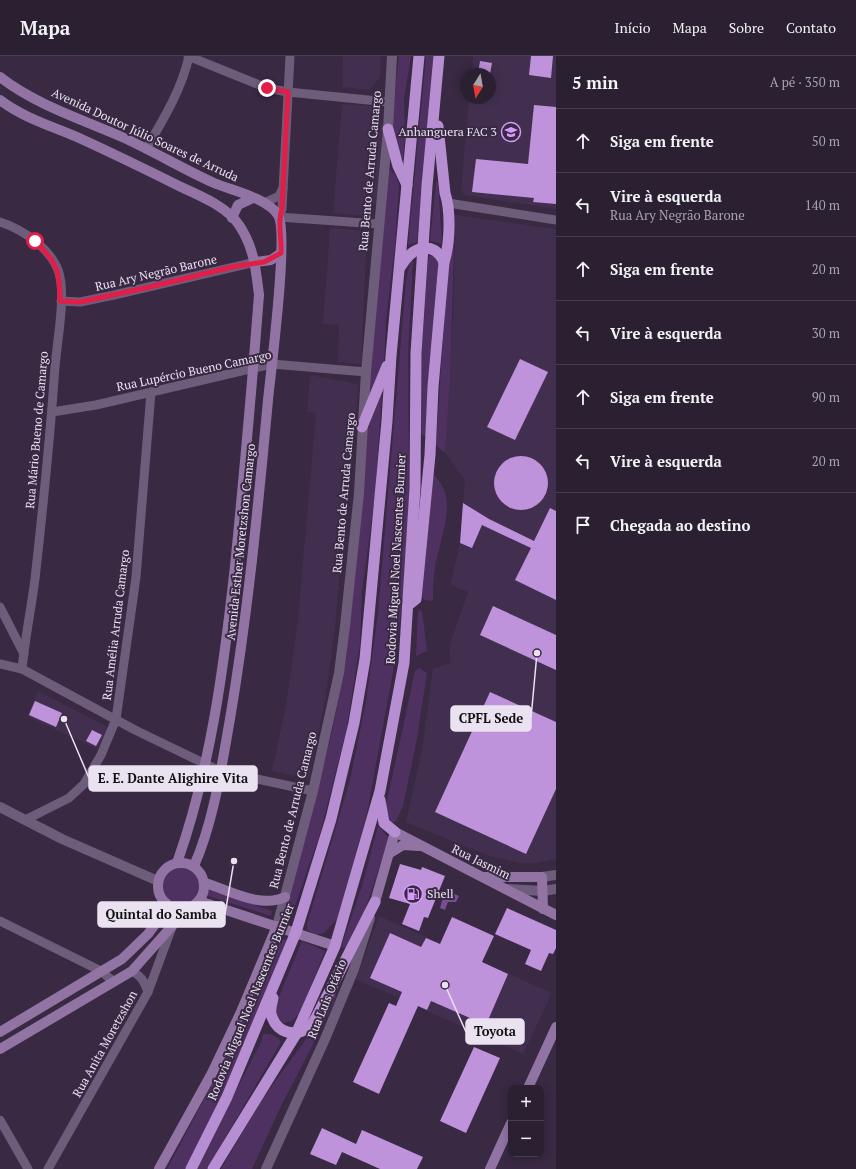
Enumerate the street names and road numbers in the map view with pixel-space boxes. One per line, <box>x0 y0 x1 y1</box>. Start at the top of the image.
street label: Avenida Doutor Júlio Soares de Arruda <box>49 85 241 185</box>
street label: Rua Bento de Arruda Camargo <box>355 90 384 252</box>
street label: Rua Ary Negrão Barone <box>94 251 218 294</box>
street label: Rua Lupércio Bueno Camargo <box>115 347 273 394</box>
street label: Rua Mário Bueno de Camargo <box>22 350 51 509</box>
street label: Rua Bento de Arruda Camargo <box>329 412 358 574</box>
street label: Avenida Esther Moretzshon Camargo <box>223 443 258 641</box>
street label: Rodovia Miguel Noel Nascentes Burnier <box>382 453 409 665</box>
street label: Rua Amélia Arruda Camargo <box>99 548 132 701</box>
street label: Rua Bento de Arruda Camargo <box>266 730 319 890</box>
street label: Rua Jasmim <box>450 841 513 882</box>
street label: Rodovia Miguel Noel Nascentes Burnier <box>204 901 297 1102</box>
street label: Rua Luis Otávio <box>304 957 349 1041</box>
street label: Rua Anita Moretzshon <box>69 988 140 1100</box>

